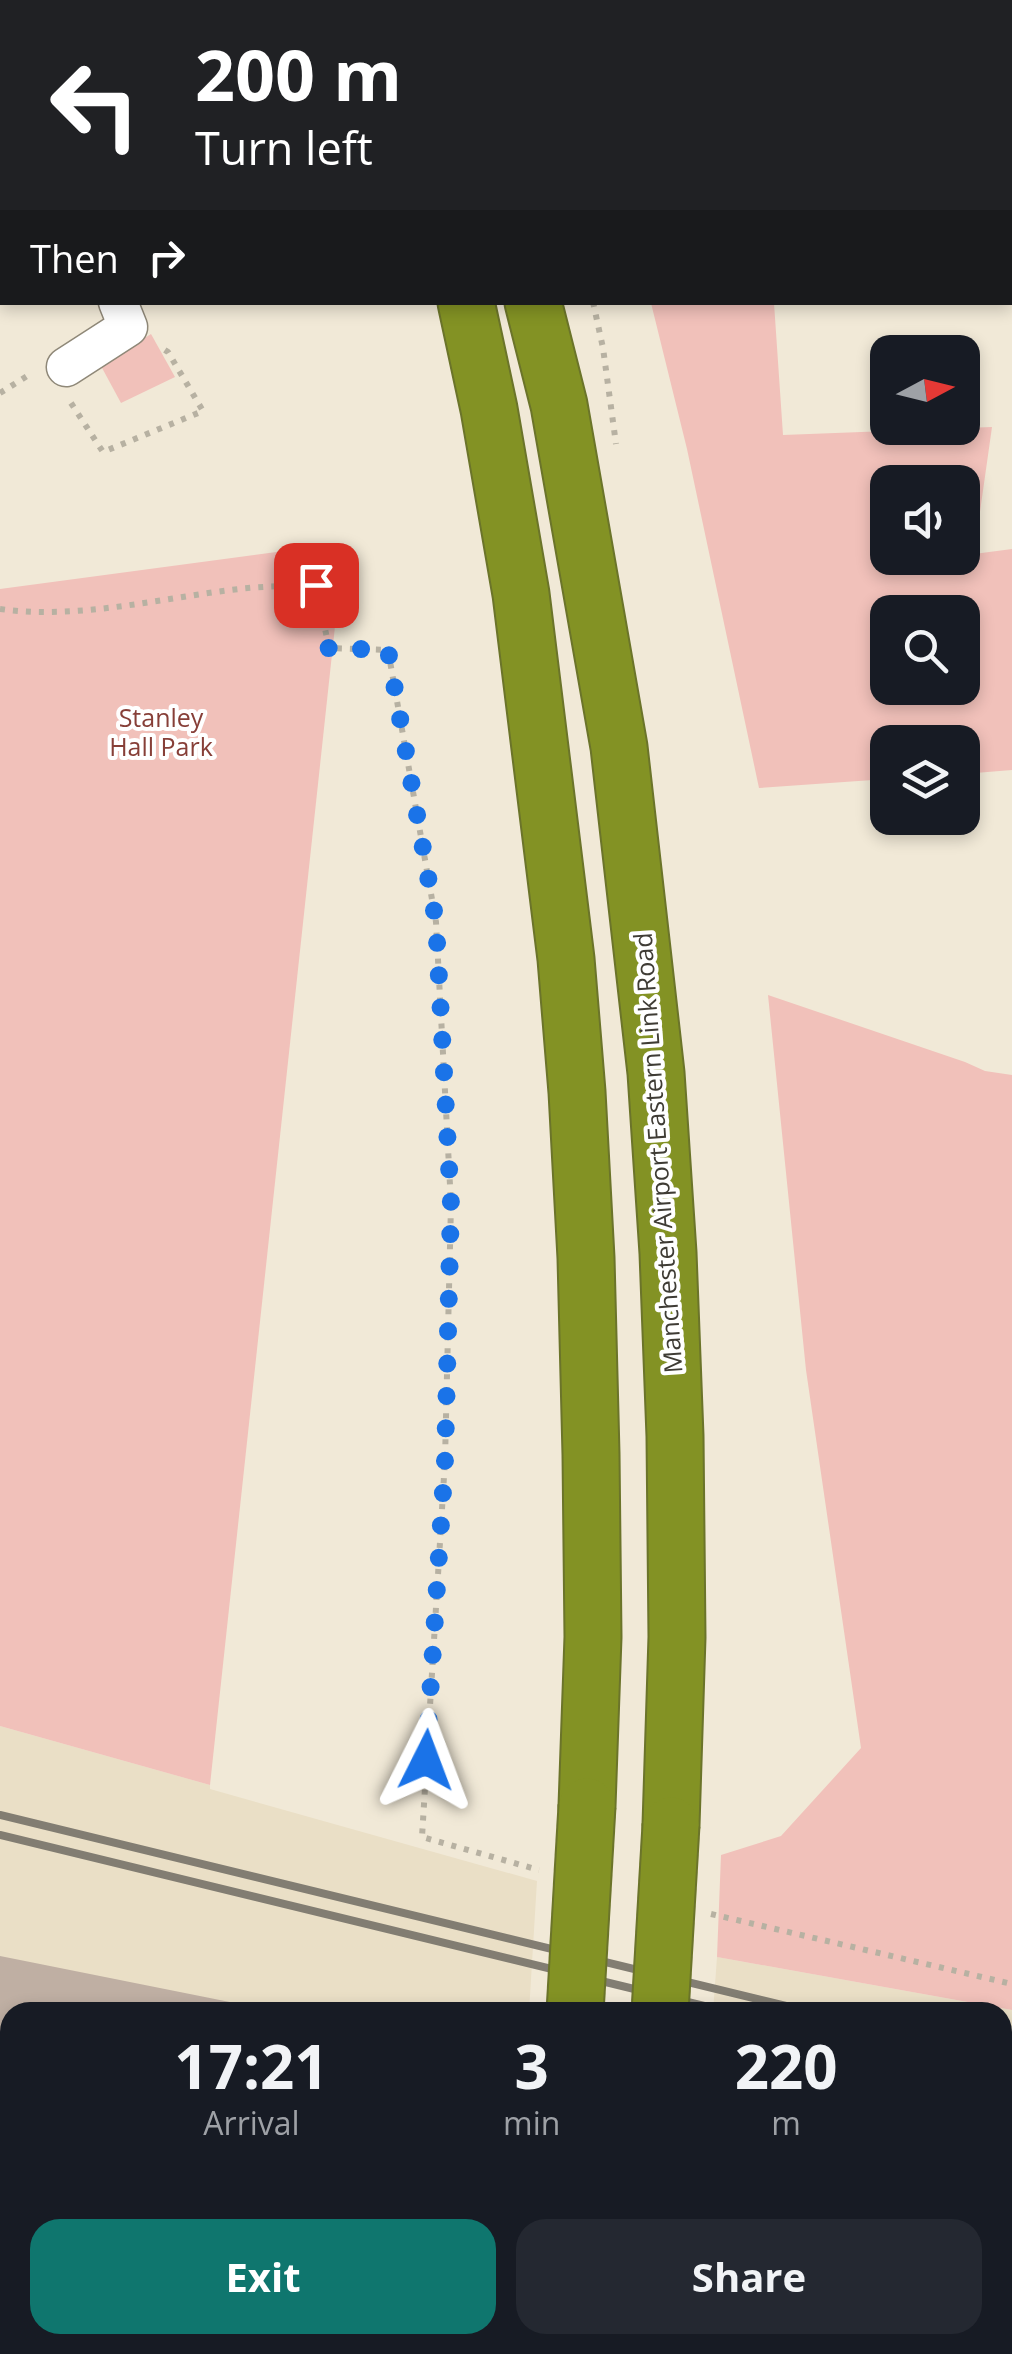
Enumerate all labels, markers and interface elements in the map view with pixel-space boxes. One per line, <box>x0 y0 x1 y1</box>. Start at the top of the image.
text: 200 m <box>195 26 402 122</box>
icon: left <box>30 40 160 170</box>
text: Turn left <box>195 117 373 178</box>
icon: right <box>139 230 194 285</box>
text: Then <box>30 232 119 284</box>
north arrow <box>870 335 980 445</box>
map controls <box>870 335 980 835</box>
button: sound <box>870 465 980 575</box>
pin <box>274 543 359 628</box>
icon: arrive <box>289 558 344 613</box>
button: search <box>870 595 980 705</box>
park label: Stanley Hall Park <box>109 700 213 763</box>
button: layers <box>870 725 980 835</box>
street label: Manchester Airport Eastern Link Road <box>625 932 689 1374</box>
position arrow <box>374 1708 478 1812</box>
text: 17:21 <box>174 2025 329 2107</box>
text: 3 <box>515 2025 549 2107</box>
text: 220 <box>735 2025 838 2107</box>
text: Arrival <box>203 2101 300 2144</box>
text: min <box>503 2101 560 2144</box>
text: m <box>771 2101 801 2144</box>
button: Exit <box>30 2219 496 2334</box>
button: Share <box>516 2219 982 2334</box>

